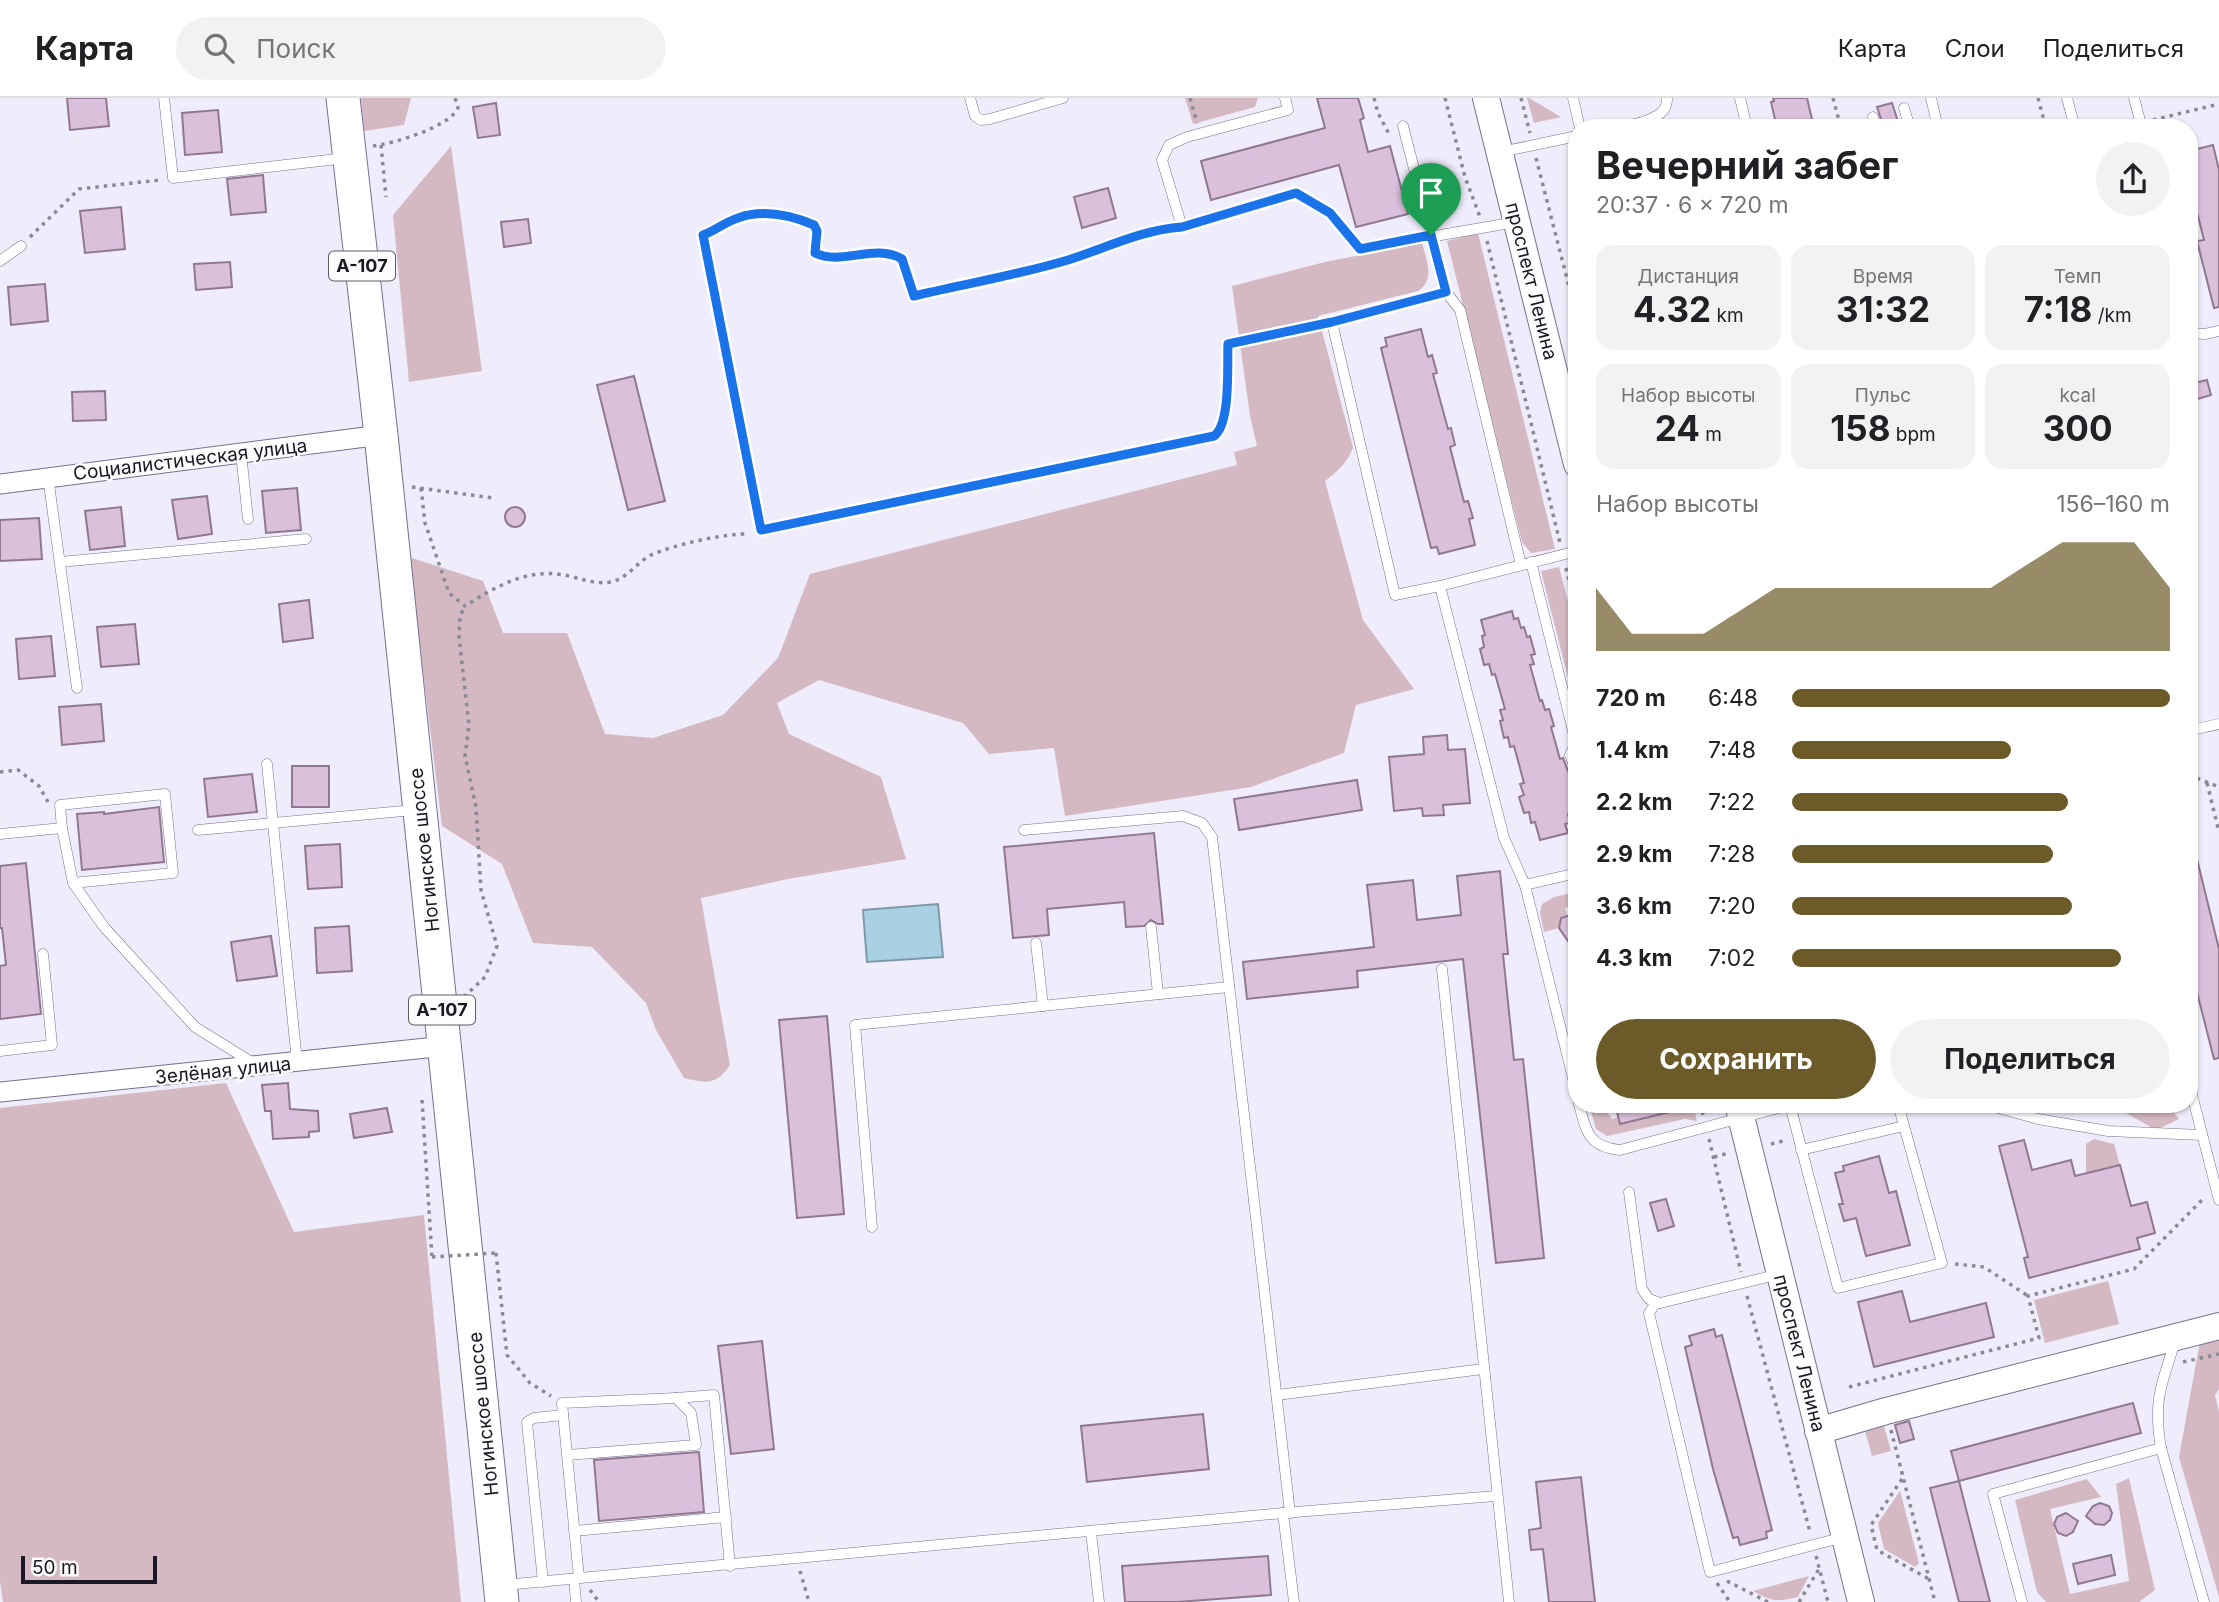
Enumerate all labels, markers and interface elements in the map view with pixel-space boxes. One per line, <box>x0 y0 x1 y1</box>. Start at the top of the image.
search box <box>176 17 666 80</box>
text: Карта <box>35 28 134 68</box>
icon: search <box>200 29 238 67</box>
text: Поиск <box>256 33 335 64</box>
text: Карта <box>1838 34 1907 63</box>
text: Слои <box>1945 34 2005 63</box>
text: Поделиться <box>2043 34 2184 63</box>
text: Вечерний забег <box>1596 142 1898 188</box>
button: share <box>2096 142 2170 216</box>
pin <box>1401 163 1461 235</box>
icon: arrive <box>1412 174 1450 212</box>
text: 20:37 · 6 × 720 m <box>1596 191 1789 219</box>
street label: проспект Ленина <box>1501 200 1562 362</box>
road number: А-107 <box>329 252 395 280</box>
text: Дистанция <box>1638 265 1739 288</box>
text: Время <box>1853 265 1913 288</box>
text: Темп <box>2054 265 2102 288</box>
text: 4.32 <box>1633 288 1711 330</box>
text: 31:32 <box>1836 288 1930 330</box>
text: 7:18 <box>2024 288 2092 330</box>
text: km <box>1711 304 1744 327</box>
text: /km <box>2092 304 2132 327</box>
text: Набор высоты <box>1621 384 1756 407</box>
text: Пульс <box>1855 384 1911 407</box>
text: kcal <box>2060 384 2096 407</box>
text: 24 <box>1655 407 1700 449</box>
text: 158 <box>1830 407 1890 449</box>
text: 300 <box>2043 407 2113 449</box>
text: m <box>1700 423 1722 446</box>
text: bpm <box>1890 423 1936 446</box>
street label: Социалистическая улица <box>72 434 308 485</box>
text: Набор высоты <box>1596 490 1759 518</box>
text: 156–160 m <box>2056 490 2170 518</box>
text: 720 m <box>1596 684 1666 712</box>
text: 6:48 <box>1708 684 1758 712</box>
text: 1.4 km <box>1596 736 1669 764</box>
text: 7:48 <box>1708 736 1756 764</box>
street label: Ногинское шоссе <box>404 767 445 933</box>
text: 2.2 km <box>1596 788 1672 816</box>
text: 7:22 <box>1708 788 1755 816</box>
text: 2.9 km <box>1596 840 1673 868</box>
text: 7:28 <box>1708 840 1755 868</box>
text: 3.6 km <box>1596 892 1672 920</box>
text: 7:20 <box>1708 892 1755 920</box>
text: 4.3 km <box>1596 944 1673 972</box>
text: 7:02 <box>1708 944 1755 972</box>
road number: А-107 <box>409 995 475 1024</box>
button: Сохранить <box>1596 1019 1876 1099</box>
button: Поделиться <box>1890 1019 2170 1099</box>
street label: Зелёная улица <box>154 1052 292 1089</box>
street label: проспект Ленина <box>1769 1272 1830 1434</box>
street label: Ногинское шоссе <box>463 1331 504 1497</box>
scale bar <box>21 1553 158 1585</box>
text: 50 m <box>32 1556 78 1579</box>

